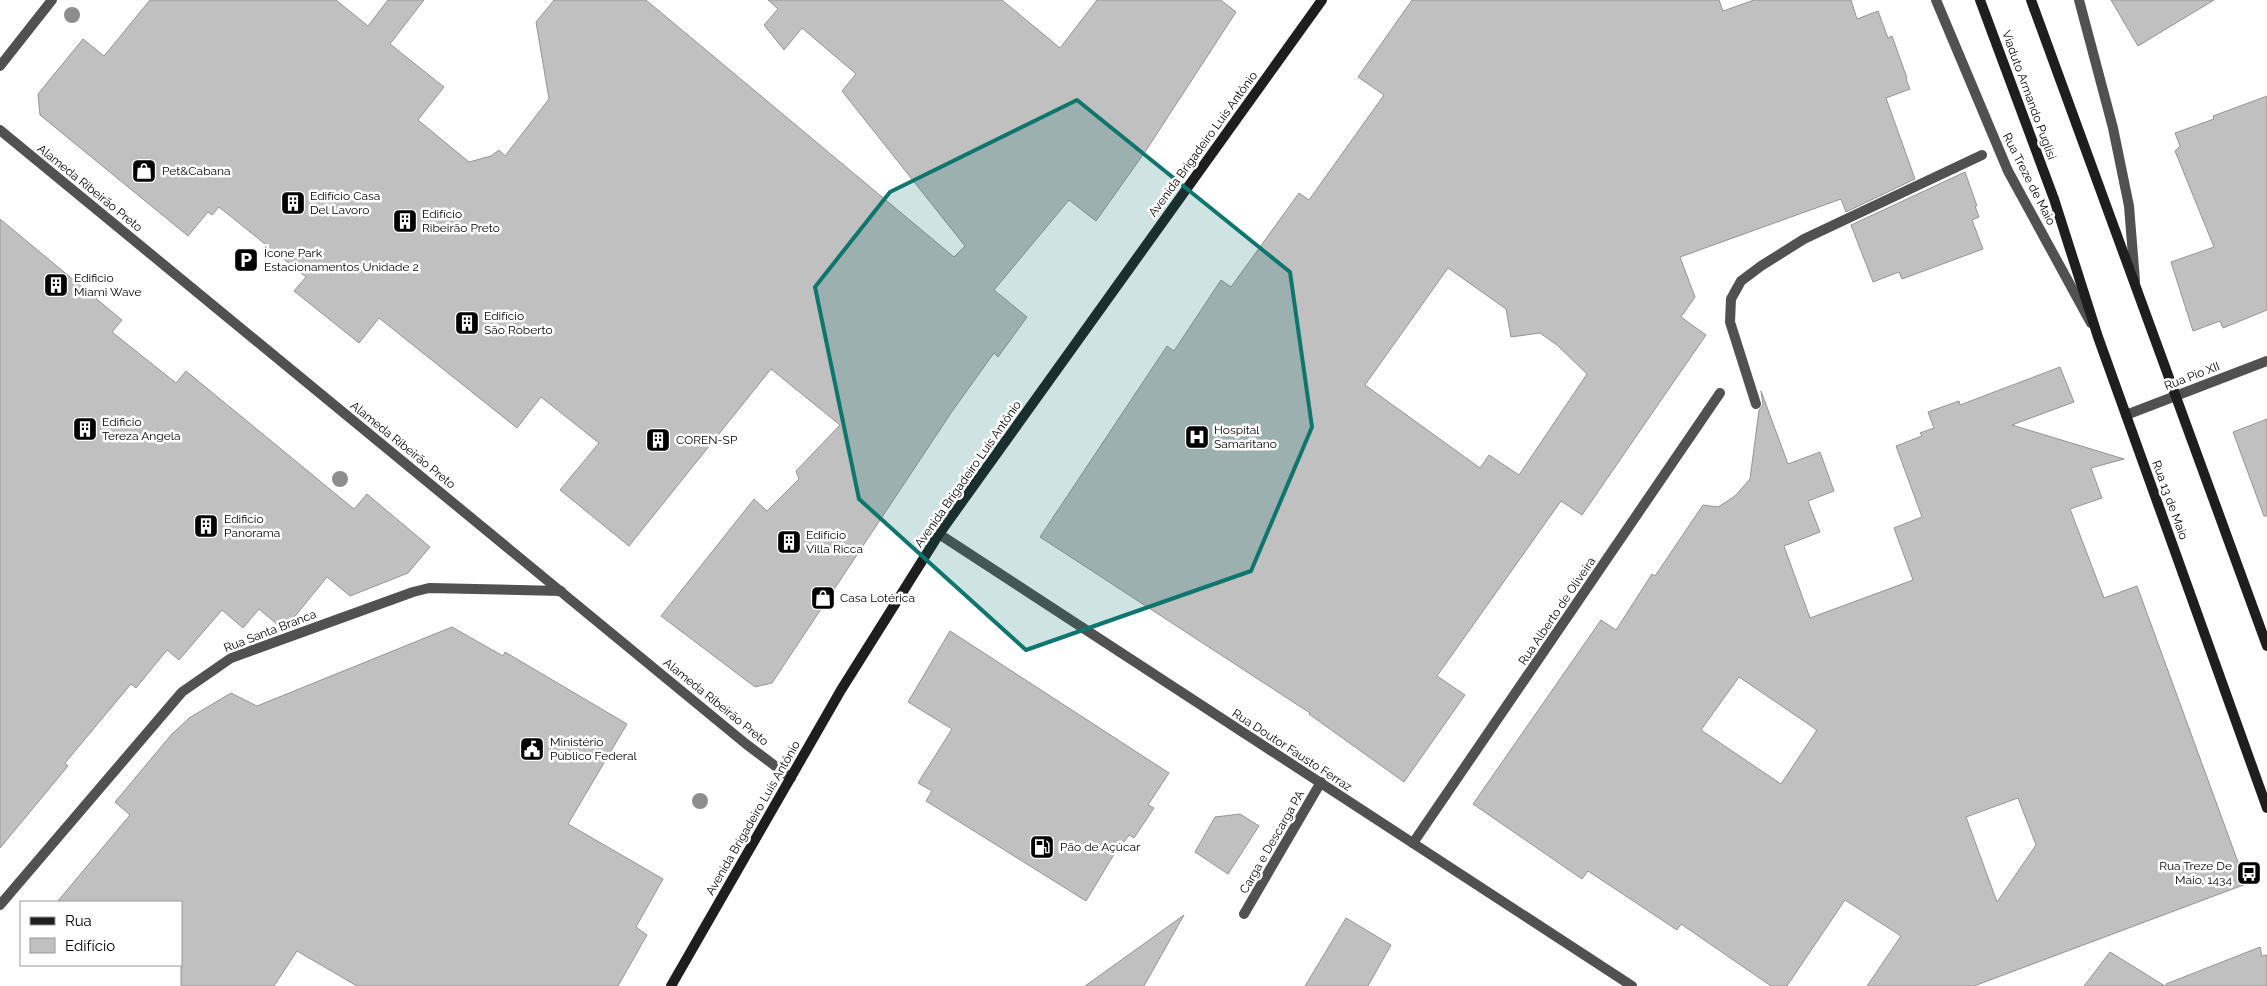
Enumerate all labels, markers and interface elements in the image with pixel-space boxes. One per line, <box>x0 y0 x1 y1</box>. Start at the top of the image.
street label: Viaduto Armando Puglisi <box>1999 28 2059 162</box>
street label: Avenida Brigadeiro Luís Antônio <box>1146 69 1260 219</box>
street label: Rua Treze de Maio <box>2000 131 2058 227</box>
street label: Alameda Ribeirão Preto <box>35 141 145 235</box>
shop icon: Pet&Cabana <box>131 158 157 184</box>
place label: Pet&Cabana <box>162 164 231 178</box>
place label: Edifício Casa Del Lavoro <box>310 189 380 217</box>
building icon: Edifício Casa Del Lavoro <box>280 190 306 216</box>
place label: Edifício Ribeirão Preto <box>422 207 500 235</box>
building icon: Edifício Ribeirão Preto <box>392 208 418 234</box>
place label: Ícone Park Estacionamentos Unidade 2 <box>264 246 419 274</box>
parking icon: Ícone Park Estacionamentos Unidade 2 <box>233 247 259 273</box>
place label: Edificio Miami Wave <box>74 271 141 299</box>
building icon: Edificio Miami Wave <box>43 272 69 298</box>
place label: Edifício São Roberto <box>484 309 553 337</box>
building icon: Edifício São Roberto <box>454 310 480 336</box>
street label: Rua Pio XII <box>2162 359 2222 393</box>
street label: Alameda Ribeirão Preto <box>348 398 458 492</box>
street label: Avenida Brigadeiro Luís Antônio <box>912 398 1024 550</box>
place label: Edificio Tereza Angela <box>102 415 181 443</box>
building icon: Edificio Tereza Angela <box>72 416 98 442</box>
place label: Hospital Samaritano <box>1214 423 1277 451</box>
hospital icon: Hospital Samaritano <box>1184 424 1210 450</box>
building icon: COREN-SP <box>645 427 671 453</box>
place label: COREN-SP <box>676 433 738 447</box>
street label: Rua 13 de Maio <box>2149 458 2191 542</box>
place label: Edificio Panorama <box>224 512 280 540</box>
building icon: Edificio Panorama <box>193 513 219 539</box>
place label: Edifício Villa Ricca <box>806 528 863 556</box>
building icon: Edifício Villa Ricca <box>776 529 802 555</box>
street label: Rua Alberto de Oliveira <box>1516 554 1598 668</box>
shop icon: Casa Lotérica <box>810 585 836 611</box>
place label: Casa Lotérica <box>840 591 915 605</box>
street label: Rua Santa Branca <box>222 607 318 655</box>
street label: Alameda Ribeirão Preto <box>661 655 771 749</box>
street label: Rua Doutor Fausto Ferraz <box>1230 706 1355 794</box>
place label: Ministério Público Federal <box>550 735 638 763</box>
public building icon: Ministério Público Federal <box>519 736 545 762</box>
street label: Avenida Brigadeiro Luís Antônio <box>703 738 803 898</box>
street label: Carga e Descarga PA <box>1237 788 1307 896</box>
fuel station icon: Pão de Açúcar <box>1029 834 1055 860</box>
place label: Pão de Açúcar <box>1060 840 1141 854</box>
place label: Rua Treze De Maio, 1434 <box>2159 859 2232 887</box>
bus stop icon: Rua Treze De Maio, 1434 <box>2236 860 2262 886</box>
legend <box>20 901 182 966</box>
text: Rua <box>65 912 92 930</box>
text: Edifício <box>65 937 115 955</box>

